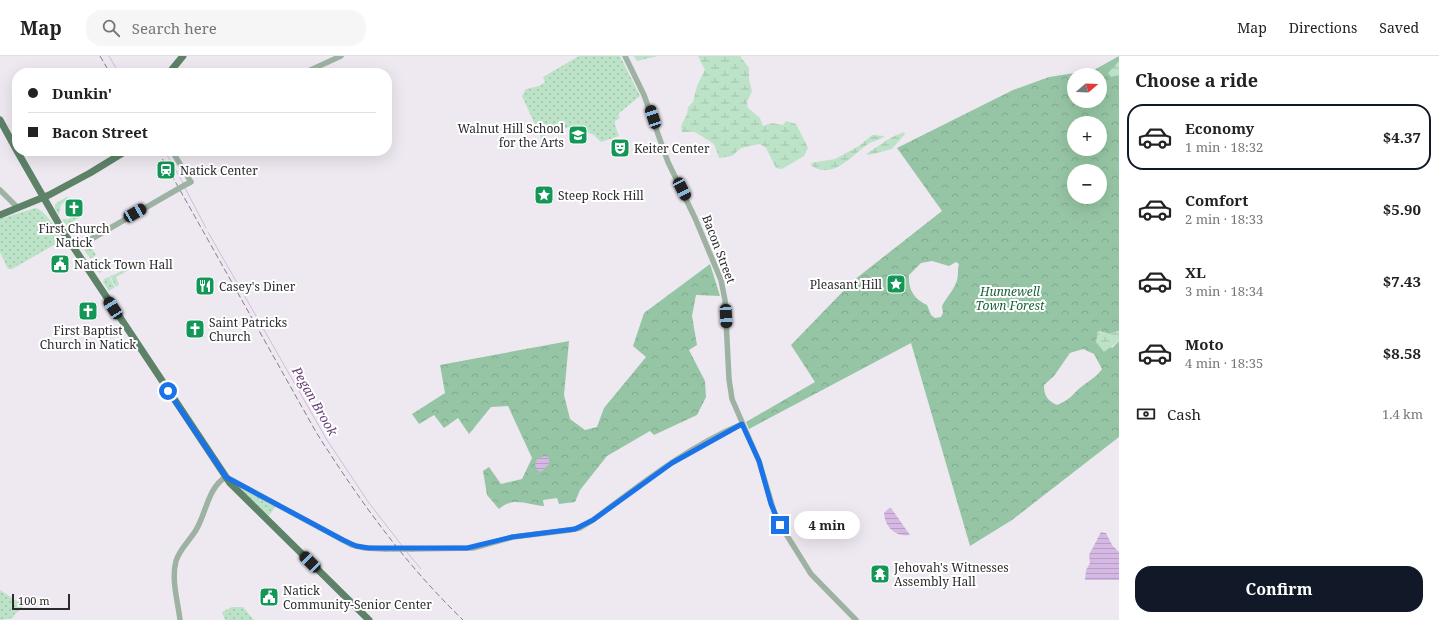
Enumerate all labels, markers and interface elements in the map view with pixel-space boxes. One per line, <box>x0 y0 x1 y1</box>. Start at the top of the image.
search box <box>86 10 366 46</box>
text: Map <box>20 15 62 41</box>
icon: search <box>100 17 122 39</box>
text: Search here <box>132 18 217 38</box>
text: Map <box>1237 18 1267 37</box>
text: Directions <box>1289 18 1357 37</box>
text: Saved <box>1379 18 1419 37</box>
north arrow <box>1067 68 1107 108</box>
map controls <box>1067 68 1107 204</box>
text: Choose a ride <box>1135 68 1258 92</box>
text: Dunkin' <box>52 83 112 103</box>
car <box>644 104 662 130</box>
button: + <box>1067 116 1107 156</box>
text: Economy <box>1185 118 1254 138</box>
icon: car <box>1137 119 1173 155</box>
place label: Walnut Hill School for the Arts <box>458 120 564 151</box>
text: Bacon Street <box>52 122 148 142</box>
school or university icon: Walnut Hill School for the Arts <box>567 124 589 146</box>
text: $4.37 <box>1383 127 1421 147</box>
theatre icon: Keiter Center <box>609 137 631 159</box>
text: 1 min · 18:32 <box>1185 138 1263 156</box>
place label: Keiter Center <box>634 140 710 157</box>
station icon: Natick Center <box>155 159 177 181</box>
place label: Natick Center <box>180 162 258 179</box>
button: − <box>1067 164 1107 204</box>
car <box>671 176 693 202</box>
place icon: Steep Rock Hill <box>533 184 555 206</box>
place label: Steep Rock Hill <box>558 187 644 204</box>
text: Comfort <box>1185 190 1248 210</box>
icon: car <box>1137 191 1173 227</box>
church icon: First Church Natick <box>63 197 85 219</box>
text: $5.90 <box>1383 199 1421 219</box>
car <box>122 202 148 224</box>
text: 2 min · 18:33 <box>1185 210 1263 228</box>
street label: Bacon Street <box>698 212 740 286</box>
place label: First Church Natick <box>38 220 110 251</box>
public building icon: Natick Town Hall <box>49 253 71 275</box>
place label: Natick Town Hall <box>74 256 173 273</box>
text: XL <box>1185 262 1206 282</box>
icon: car <box>1137 263 1173 299</box>
text: $7.43 <box>1383 271 1421 291</box>
place icon: Pleasant Hill <box>885 273 907 295</box>
restaurant icon: Casey's Diner <box>194 275 216 297</box>
place label: Pleasant Hill <box>810 276 882 293</box>
place label: Casey's Diner <box>219 278 296 295</box>
text: 3 min · 18:34 <box>1185 282 1263 300</box>
park label: Hunnewell Town Forest <box>976 283 1045 314</box>
car <box>101 295 125 321</box>
church icon: First Baptist Church in Natick <box>77 300 99 322</box>
car <box>719 304 733 328</box>
place label: Saint Patricks Church <box>209 314 287 345</box>
church icon: Saint Patricks Church <box>184 318 206 340</box>
place label: First Baptist Church in Natick <box>40 322 137 353</box>
text: Moto <box>1185 334 1224 354</box>
icon: car <box>1137 335 1173 371</box>
text: $8.58 <box>1383 343 1421 363</box>
text: 4 min · 18:35 <box>1185 354 1263 372</box>
water label: Pegan Brook <box>287 362 342 439</box>
route start <box>159 382 177 400</box>
icon: cash <box>1135 403 1157 425</box>
text: Cash <box>1167 404 1201 424</box>
text: 1.4 km <box>1382 405 1423 423</box>
callout: 4 min <box>794 511 860 539</box>
route end <box>771 516 789 534</box>
text: 4 min <box>809 516 845 534</box>
car <box>297 549 323 575</box>
place label: Jehovah's Witnesses Assembly Hall <box>893 559 1009 590</box>
temple icon: Jehovah's Witnesses Assembly Hall <box>869 563 891 585</box>
button: Confirm <box>1135 566 1423 612</box>
place label: Natick Community-Senior Center <box>283 582 432 613</box>
public building icon: Natick Community-Senior Center <box>258 586 280 608</box>
scale bar <box>12 592 70 611</box>
text: 100 m <box>18 593 50 608</box>

